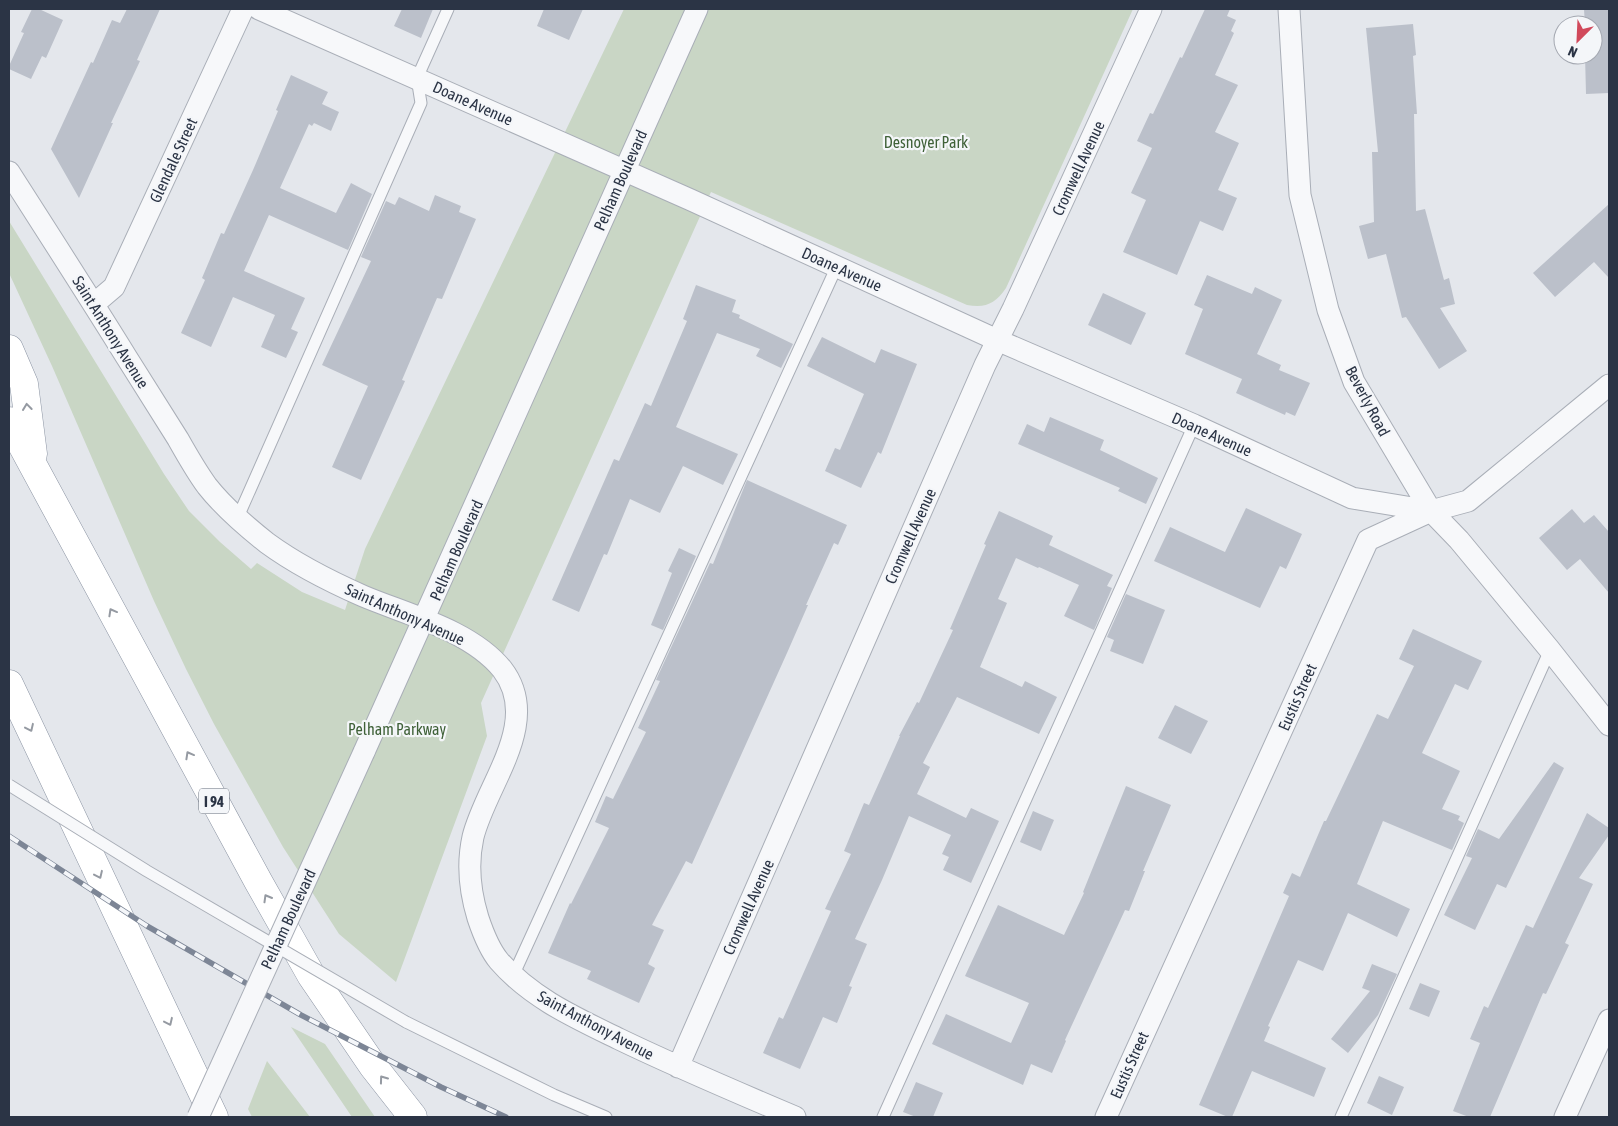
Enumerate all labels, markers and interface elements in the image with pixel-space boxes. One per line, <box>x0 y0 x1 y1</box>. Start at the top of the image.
north arrow <box>1553 15 1603 65</box>
text: N <box>1566 43 1580 61</box>
street label: Doane Avenue <box>430 77 516 129</box>
street label: Glendale Street <box>146 114 201 205</box>
street label: Cromwell Avenue <box>1048 118 1108 218</box>
street label: Pelham Boulevard <box>590 127 650 233</box>
park label: Desnoyer Park <box>884 133 968 152</box>
street label: Doane Avenue <box>799 243 885 295</box>
street label: Saint Anthony Avenue <box>68 273 153 392</box>
street label: Beverly Road <box>1341 363 1394 439</box>
one-way arrow <box>22 403 33 411</box>
street label: Doane Avenue <box>1169 408 1255 460</box>
street label: Cromwell Avenue <box>881 485 939 587</box>
street label: Pelham Boulevard <box>426 497 486 603</box>
street label: Saint Anthony Avenue <box>342 580 467 649</box>
one-way arrow <box>108 609 118 618</box>
street label: Eustis Street <box>1274 660 1320 733</box>
park label: Pelham Parkway <box>348 720 447 739</box>
one-way arrow <box>23 723 34 732</box>
one-way arrow <box>185 751 195 760</box>
road number: I 94 <box>199 788 229 814</box>
street label: Cromwell Avenue <box>719 856 777 958</box>
street label: Pelham Boulevard <box>257 866 319 972</box>
one-way arrow <box>93 870 103 879</box>
one-way arrow <box>264 894 274 903</box>
street label: Saint Anthony Avenue <box>534 987 657 1064</box>
one-way arrow <box>162 1017 173 1026</box>
street label: Eustis Street <box>1106 1028 1152 1101</box>
one-way arrow <box>380 1076 388 1085</box>

